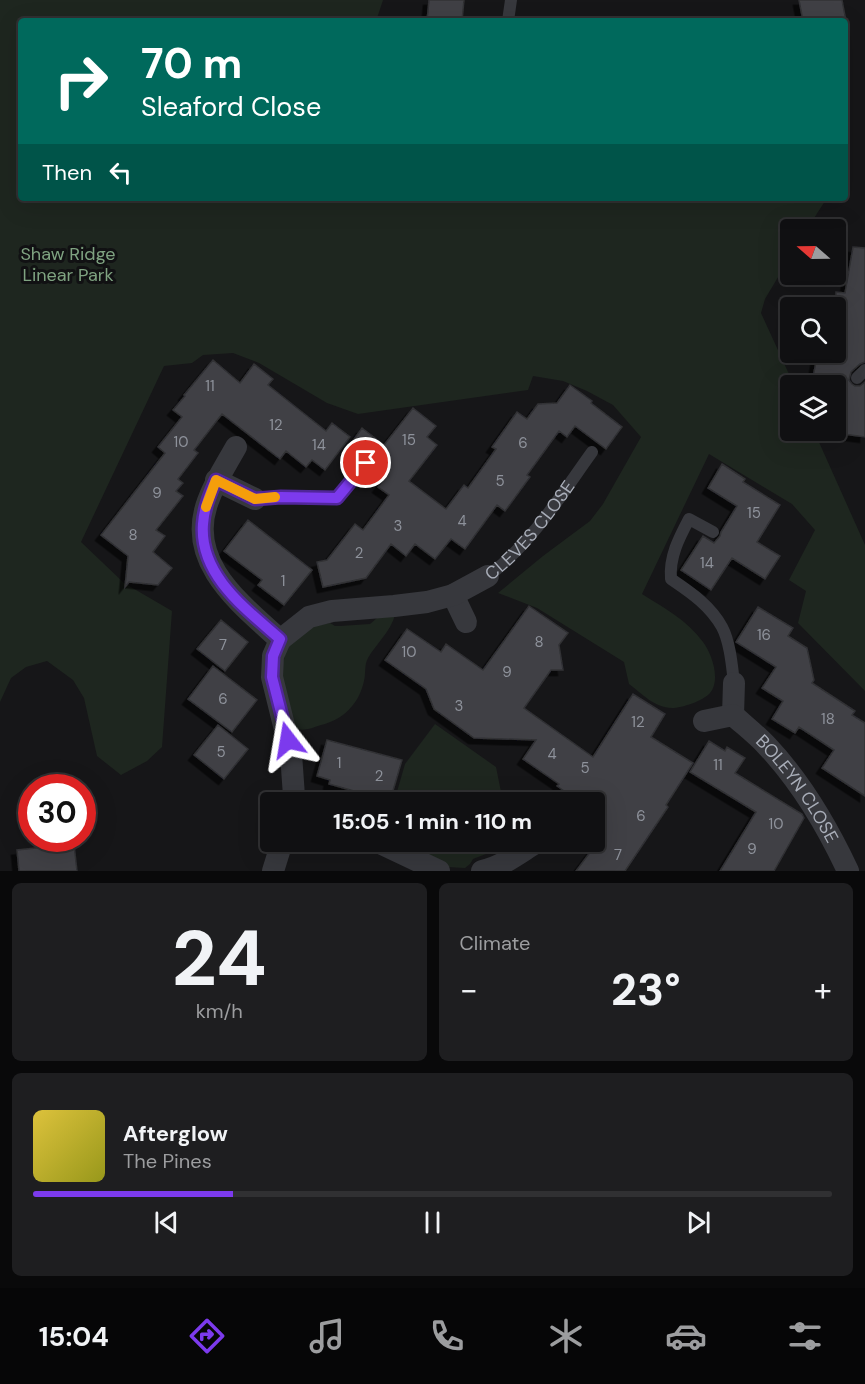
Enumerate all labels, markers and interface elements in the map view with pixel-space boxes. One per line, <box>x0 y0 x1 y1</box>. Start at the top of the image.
text: 70 m <box>141 36 242 91</box>
icon: right <box>42 42 120 120</box>
text: Sleaford Close <box>141 89 321 124</box>
icon: left <box>104 156 137 189</box>
text: Then <box>42 158 92 187</box>
north arrow <box>780 219 846 285</box>
map controls <box>780 219 846 441</box>
park label: Shaw Ridge Linear Park <box>20 242 116 287</box>
button: search <box>780 297 846 363</box>
button: layers <box>780 375 846 441</box>
house number: 11 <box>205 376 215 396</box>
house number: 12 <box>269 415 283 435</box>
house number: 15 <box>402 430 416 450</box>
house number: 10 <box>174 432 188 452</box>
house number: 6 <box>518 433 528 453</box>
house number: 14 <box>312 435 326 455</box>
pin <box>340 437 391 488</box>
icon: arrive <box>349 446 382 479</box>
house number: 5 <box>495 471 505 491</box>
street label: CLEVES CLOSE <box>480 476 580 586</box>
house number: 9 <box>152 483 162 503</box>
house number: 15 <box>747 503 761 523</box>
house number: 4 <box>457 511 467 531</box>
house number: 3 <box>394 516 402 536</box>
house number: 8 <box>128 525 138 545</box>
house number: 2 <box>355 543 363 563</box>
house number: 14 <box>700 553 714 573</box>
house number: 1 <box>281 571 285 591</box>
house number: 16 <box>757 625 771 645</box>
house number: 8 <box>534 632 544 652</box>
house number: 7 <box>219 635 227 655</box>
house number: 10 <box>402 642 416 662</box>
house number: 9 <box>502 662 512 682</box>
house number: 6 <box>218 689 228 709</box>
house number: 3 <box>455 696 463 716</box>
position arrow <box>256 708 320 772</box>
house number: 18 <box>821 709 835 729</box>
house number: 12 <box>631 712 645 732</box>
street label: BOLEYN CLOSE <box>750 729 844 847</box>
house number: 5 <box>216 742 226 762</box>
house number: 4 <box>547 744 557 764</box>
house number: 1 <box>337 753 341 773</box>
house number: 11 <box>713 755 723 775</box>
house number: 5 <box>580 758 590 778</box>
house number: 2 <box>375 766 383 786</box>
speed limit sign: 30 <box>18 774 96 852</box>
house number: 6 <box>636 806 646 826</box>
text: 15:05 · 1 min · 110 m <box>333 807 532 836</box>
house number: 10 <box>769 814 783 834</box>
house number: 9 <box>747 839 757 859</box>
house number: 7 <box>614 845 622 865</box>
text: 24 <box>172 908 267 1009</box>
text: Climate <box>460 930 530 956</box>
text: 23° <box>611 960 680 1019</box>
text: − <box>460 968 478 1011</box>
text: + <box>814 968 832 1011</box>
text: km/h <box>196 998 243 1024</box>
text: Afterglow <box>123 1119 228 1148</box>
text: The Pines <box>123 1148 212 1174</box>
icon: previous <box>150 1206 183 1239</box>
icon: pause <box>416 1206 449 1239</box>
icon: next <box>682 1206 715 1239</box>
icon: directions <box>186 1315 228 1357</box>
icon: music <box>306 1315 348 1357</box>
icon: phone <box>426 1315 468 1357</box>
icon: climate <box>545 1315 587 1357</box>
icon: car <box>665 1315 707 1357</box>
icon: filters <box>784 1315 826 1357</box>
text: 15:04 <box>39 1319 109 1354</box>

